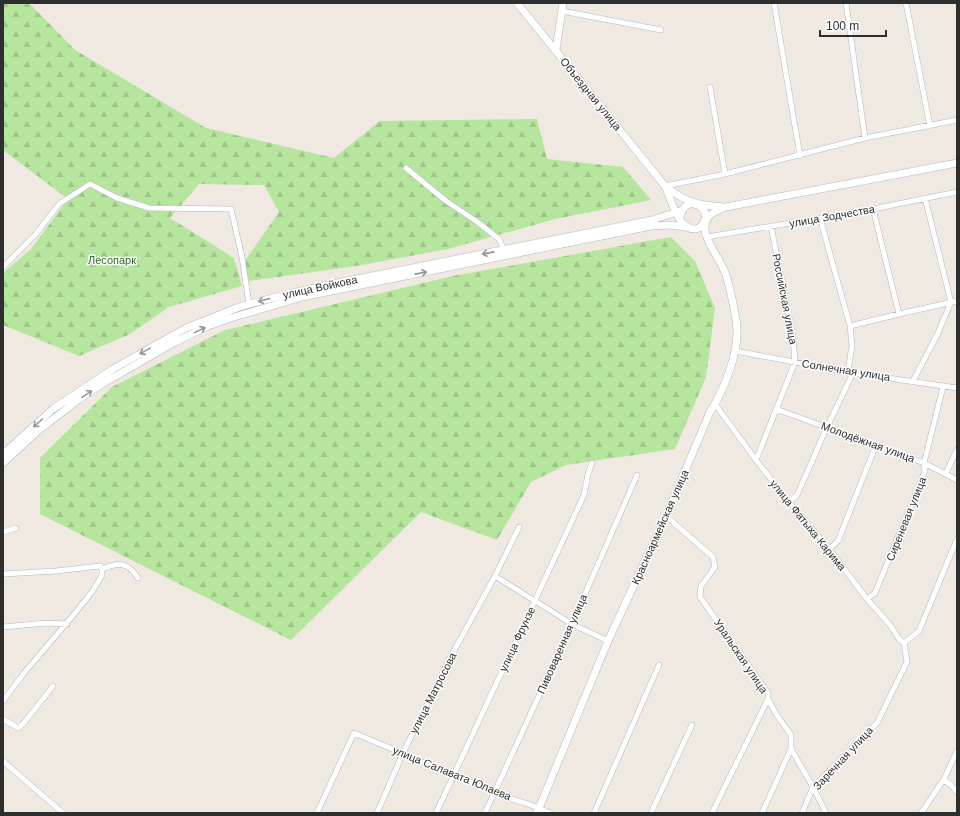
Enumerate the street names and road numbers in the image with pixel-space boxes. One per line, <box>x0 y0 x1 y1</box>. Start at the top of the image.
street label: Объездная улица <box>558 55 625 133</box>
street label: улица Зодчества <box>788 202 876 229</box>
street label: Российская улица <box>770 253 800 346</box>
street label: улица Войкова <box>282 273 359 301</box>
street label: Солнечная улица <box>801 357 892 383</box>
street label: Молодёжная улица <box>819 419 917 465</box>
street label: Красноармейская улица <box>629 467 691 586</box>
street label: Сиреневая улица <box>884 474 929 563</box>
street label: улица Фатыха Карима <box>768 477 849 574</box>
street label: Пивоваренная улица <box>535 592 590 696</box>
street label: улица Фрунзе <box>497 605 537 673</box>
street label: Уральская улица <box>712 617 771 696</box>
street label: улица Матросова <box>407 650 459 736</box>
street label: Заречная улица <box>811 723 876 792</box>
street label: улица Салавата Юлаева <box>391 744 514 803</box>

